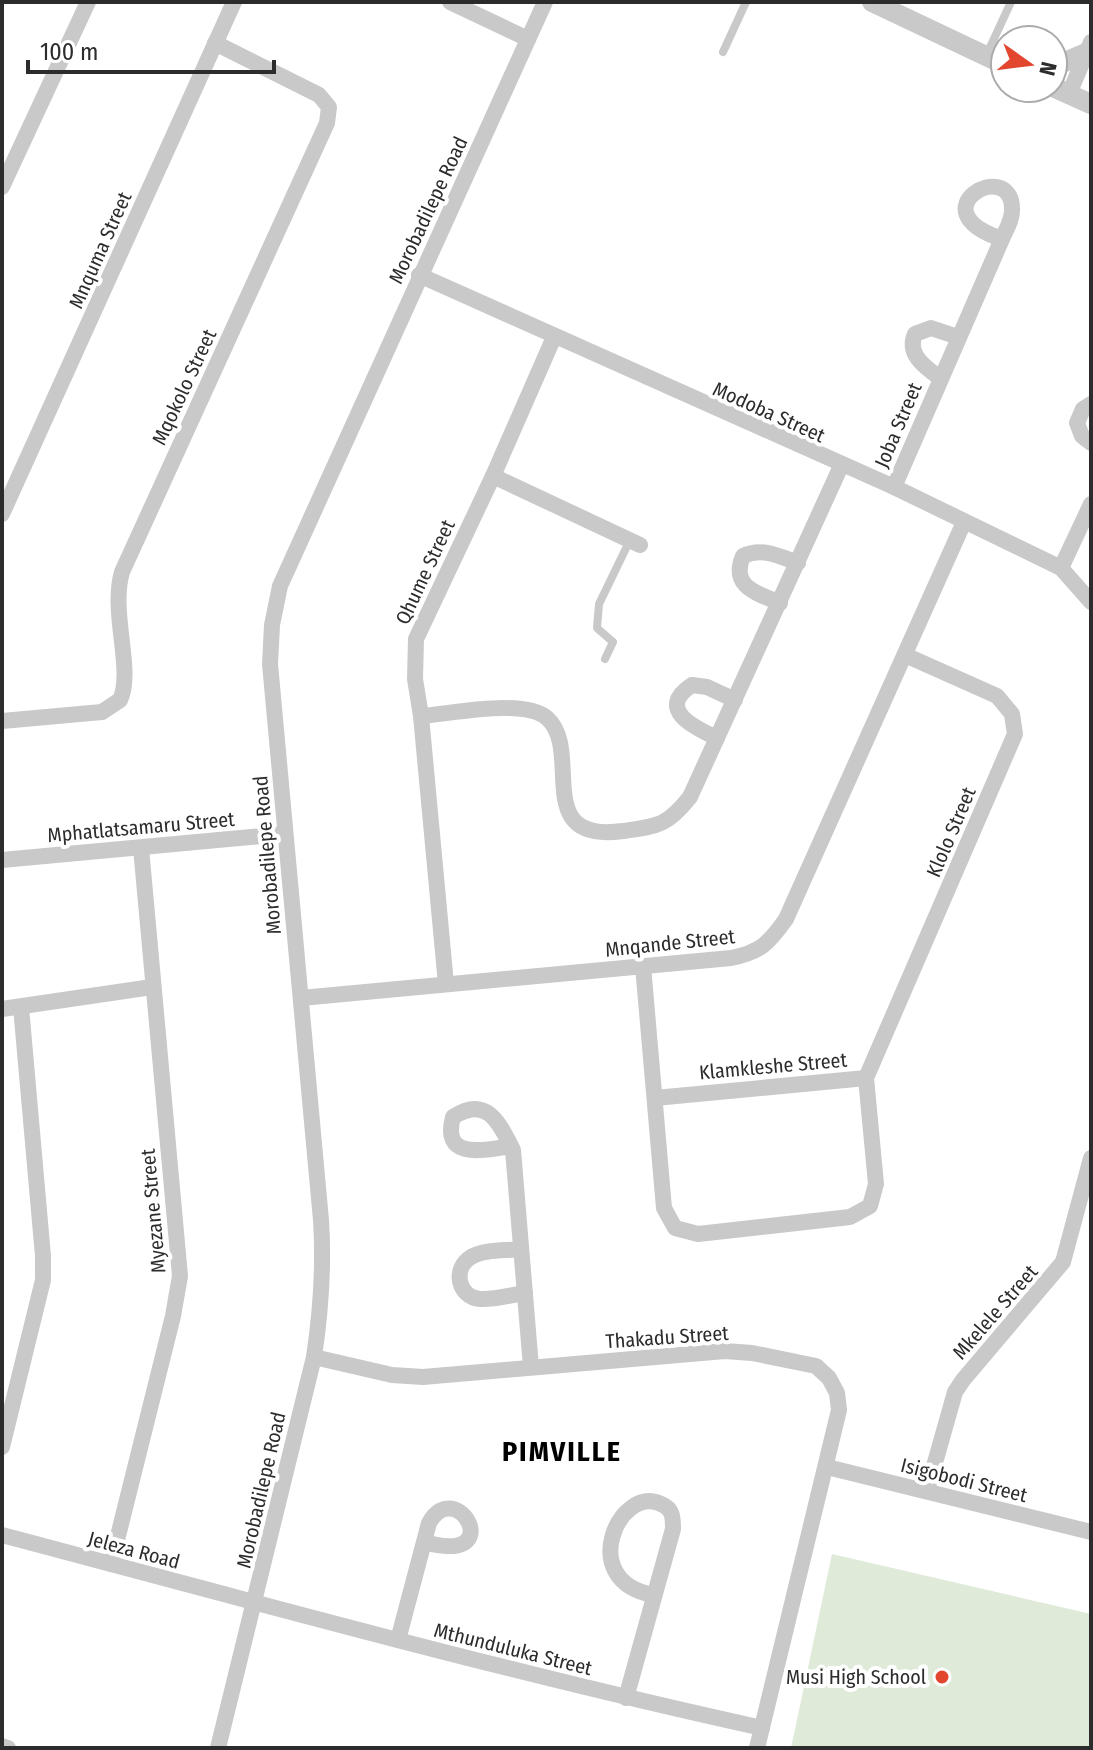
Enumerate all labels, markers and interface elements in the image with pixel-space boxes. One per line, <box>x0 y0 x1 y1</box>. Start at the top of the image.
scale bar <box>28 24 274 74</box>
north arrow <box>989 24 1069 104</box>
text: 100 m <box>40 38 98 66</box>
text: N <box>1033 59 1063 78</box>
street label: Morobadilepe Road <box>383 133 473 287</box>
street label: Mnquma Street <box>64 188 137 312</box>
street label: Mqokolo Street <box>147 325 221 449</box>
street label: Modoba Street <box>709 377 829 448</box>
street label: Joba Street <box>869 378 927 471</box>
street label: Qhume Street <box>390 515 460 628</box>
street label: Morobadilepe Road <box>248 775 286 935</box>
street label: Klolo Street <box>921 783 981 881</box>
street label: Mphatlatsamaru Street <box>46 807 236 847</box>
street label: Mnqande Street <box>604 924 736 962</box>
street label: Klamkleshe Street <box>698 1048 848 1084</box>
street label: Myezane Street <box>136 1147 170 1274</box>
street label: Mkelele Street <box>947 1260 1043 1364</box>
street label: Thakadu Street <box>605 1321 730 1353</box>
street label: Morobadilepe Road <box>231 1410 291 1570</box>
district label: PIMVILLE <box>502 1435 622 1468</box>
street label: Isigobodi Street <box>898 1453 1030 1507</box>
street label: Jeleza Road <box>86 1526 182 1574</box>
street label: Mthunduluka Street <box>432 1618 595 1680</box>
place label: Musi High School <box>786 1665 926 1689</box>
marker: Musi High School <box>933 1668 951 1686</box>

